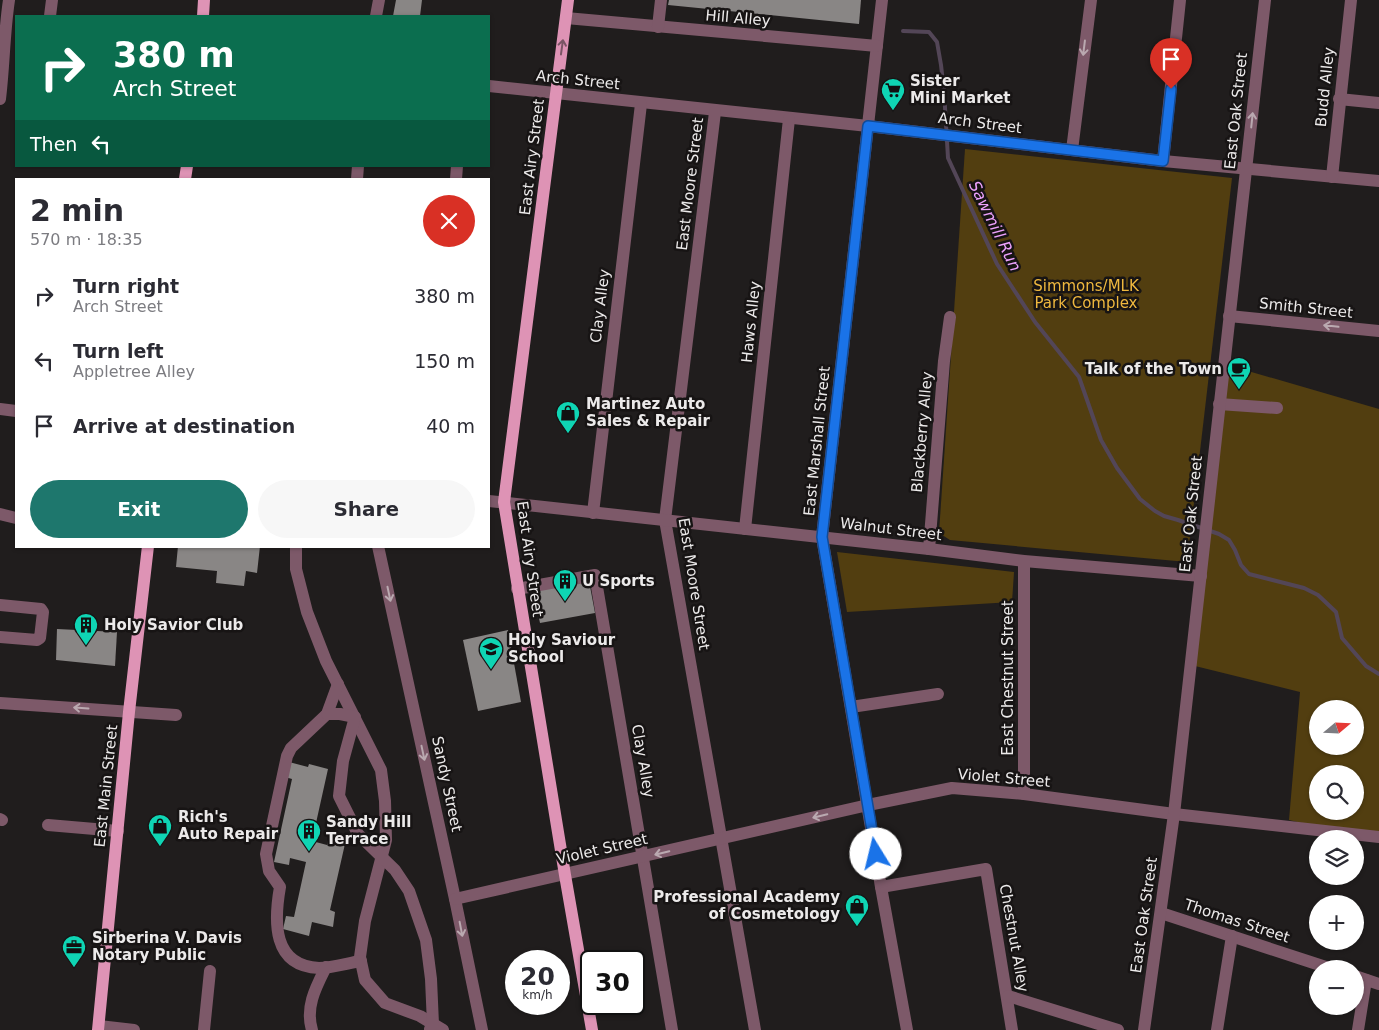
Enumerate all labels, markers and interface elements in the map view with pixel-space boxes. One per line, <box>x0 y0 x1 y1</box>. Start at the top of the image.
street label: Hill Alley <box>705 6 771 30</box>
icon: right <box>30 35 95 100</box>
text: 380 m <box>113 35 235 75</box>
pin <box>1150 38 1192 89</box>
one-way arrow <box>557 40 567 56</box>
one-way arrow <box>1079 40 1089 56</box>
icon: arrive <box>1157 45 1185 73</box>
street label: Budd Alley <box>1312 46 1338 128</box>
street label: East Oak Street <box>1221 52 1251 170</box>
street label: Arch Street <box>535 67 621 93</box>
place label: Sister Mini Market <box>910 72 1010 107</box>
text: Arch Street <box>113 76 237 101</box>
supermarket icon: Sister Mini Market <box>880 77 906 111</box>
street label: East Airy Street <box>516 98 548 216</box>
street label: Arch Street <box>937 109 1023 137</box>
one-way arrow <box>1247 112 1257 128</box>
street label: East Moore Street <box>673 116 707 252</box>
icon: left <box>87 130 115 158</box>
text: Then <box>30 133 77 155</box>
water label: Sawmill Run <box>965 178 1025 274</box>
text: 2 min <box>30 193 124 228</box>
button: close <box>423 195 475 247</box>
text: 570 m · 18:35 <box>30 230 143 249</box>
street label: Clay Alley <box>587 268 613 344</box>
text: Turn right <box>73 275 179 297</box>
park label: Simmons/MLK Park Complex <box>1033 277 1140 312</box>
street label: Haws Alley <box>738 280 764 364</box>
icon: right <box>30 282 58 310</box>
text: 380 m <box>414 285 475 307</box>
street label: Smith Street <box>1258 294 1354 322</box>
text: Arch Street <box>73 297 163 316</box>
one-way arrow <box>1323 322 1339 331</box>
text: Turn left <box>73 340 164 362</box>
icon: left <box>30 347 58 375</box>
text: 150 m <box>414 350 475 372</box>
cafe icon: Talk of the Town <box>1226 356 1252 390</box>
place label: Talk of the Town <box>1085 360 1222 378</box>
text: Appletree Alley <box>73 362 195 381</box>
street label: East Marshall Street <box>800 365 834 517</box>
street label: Blackberry Alley <box>908 370 936 493</box>
place label: Martinez Auto Sales & Repair <box>586 395 710 430</box>
shop icon: Martinez Auto Sales & Repair <box>555 400 581 434</box>
icon: arrive <box>30 412 58 440</box>
text: Arrive at destination <box>73 415 295 437</box>
text: 40 m <box>426 415 475 437</box>
street label: East Oak Street <box>1176 455 1206 573</box>
button: Exit <box>30 480 248 538</box>
button: Share <box>258 480 475 538</box>
street label: East Airy Street <box>513 500 547 618</box>
street label: Walnut Street <box>839 514 943 544</box>
street label: East Moore Street <box>675 516 713 652</box>
building icon: U Sports <box>552 568 578 602</box>
place label: U Sports <box>582 572 655 590</box>
one-way arrow <box>384 585 394 601</box>
street label: East Chestnut Street <box>999 600 1017 756</box>
building icon: Holy Savior Club <box>73 612 99 646</box>
place label: Holy Savior Club <box>104 616 244 634</box>
place label: Holy Saviour School <box>508 631 616 666</box>
school or university icon: Holy Saviour School <box>478 636 504 670</box>
north arrow <box>1309 700 1364 755</box>
map controls <box>1309 700 1364 1015</box>
one-way arrow <box>73 704 89 713</box>
street label: Clay Alley <box>628 723 658 799</box>
street label: East Main Street <box>91 724 121 848</box>
street label: Sandy Street <box>428 735 466 833</box>
one-way arrow <box>419 744 428 760</box>
street label: Violet Street <box>957 765 1051 791</box>
button: search <box>1309 765 1364 820</box>
place label: Rich's Auto Repair <box>178 808 279 843</box>
one-way arrow <box>813 812 829 821</box>
shop icon: Rich's Auto Repair <box>147 813 173 847</box>
place label: Sandy Hill Terrace <box>326 813 411 848</box>
building icon: Sandy Hill Terrace <box>296 818 322 852</box>
position arrow <box>849 827 901 879</box>
street label: Violet Street <box>555 830 649 868</box>
button: layers <box>1309 830 1364 885</box>
one-way arrow <box>654 848 670 858</box>
street label: East Oak Street <box>1127 856 1161 974</box>
street label: Chestnut Alley <box>996 883 1032 993</box>
place label: Professional Academy of Cosmetology <box>653 888 840 923</box>
shop icon: Professional Academy of Cosmetology <box>844 893 870 927</box>
street label: Thomas Street <box>1181 895 1292 947</box>
button: + <box>1309 895 1364 950</box>
one-way arrow <box>457 920 467 936</box>
place label: Sirberina V. Davis Notary Public <box>92 929 242 964</box>
office icon: Sirberina V. Davis Notary Public <box>61 934 87 968</box>
speed limit sign: 30 <box>580 950 645 1015</box>
button: − <box>1309 960 1364 1015</box>
text: 20 <box>520 962 555 991</box>
text: km/h <box>522 988 553 1002</box>

